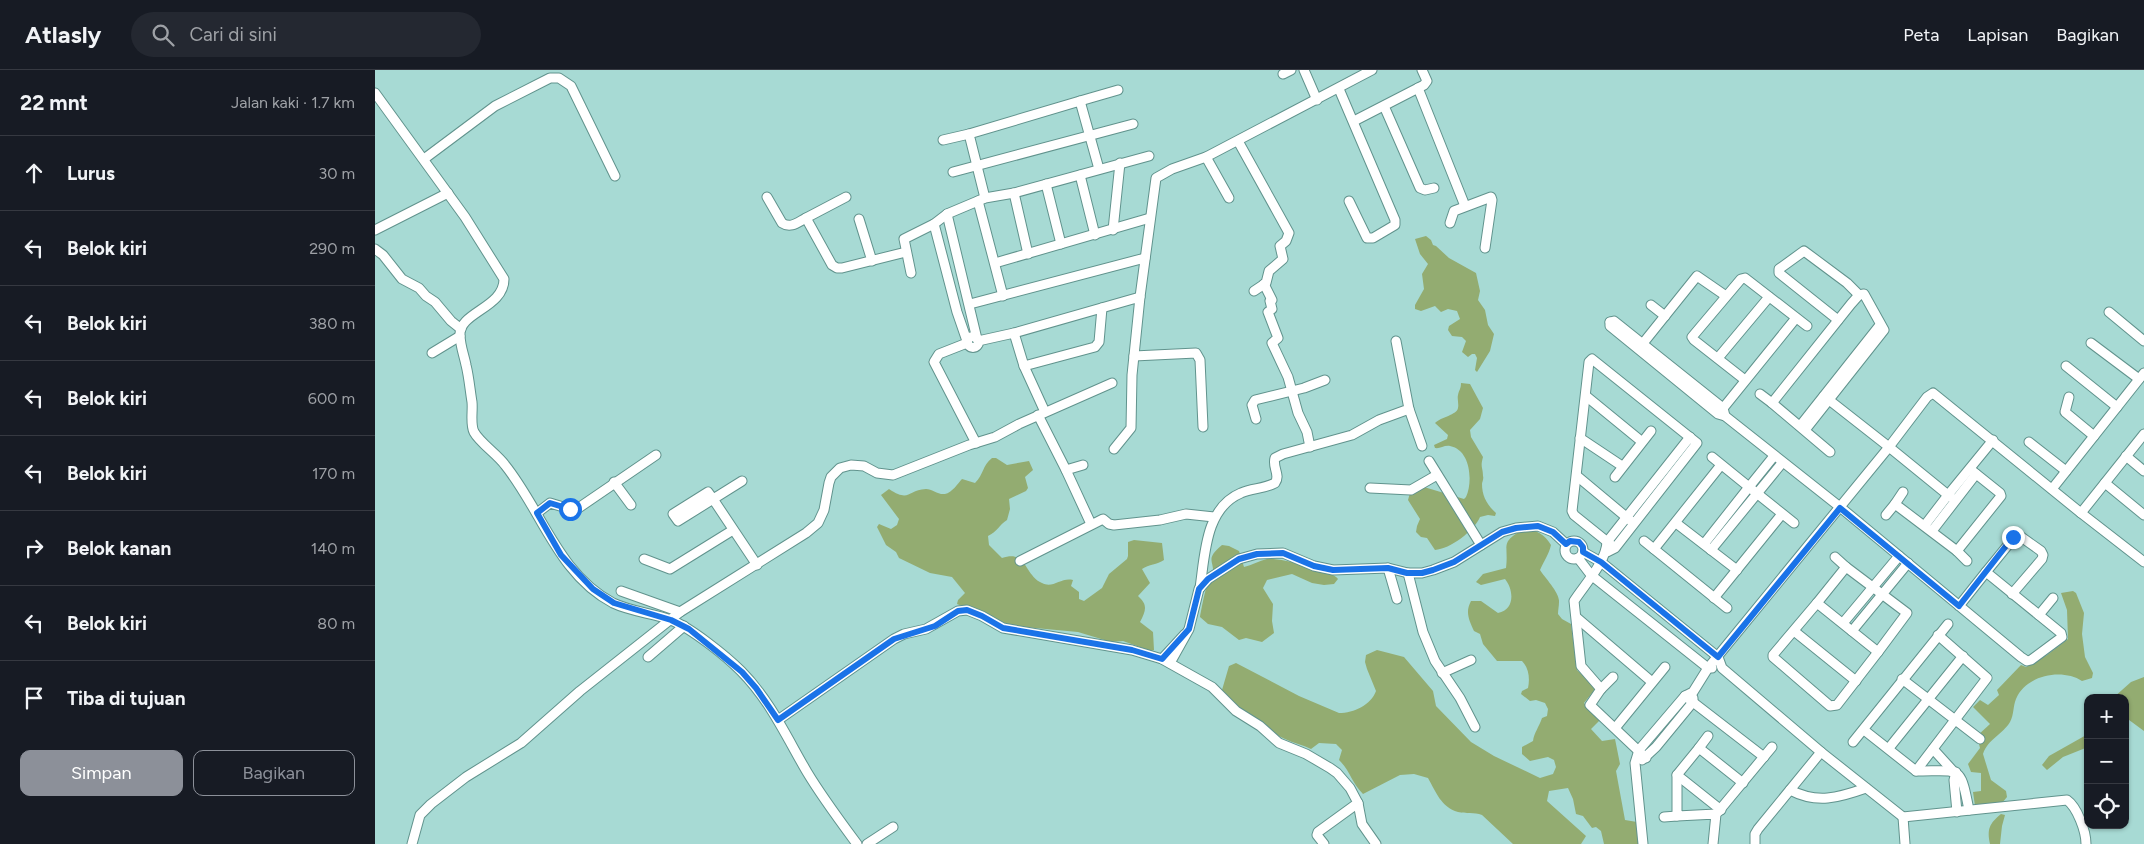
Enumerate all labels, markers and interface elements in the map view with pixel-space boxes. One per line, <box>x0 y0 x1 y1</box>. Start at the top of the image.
search box <box>131 12 481 57</box>
text: Atlasly <box>25 20 101 49</box>
icon: search <box>149 21 177 49</box>
text: Cari di sini <box>189 23 277 46</box>
text: Peta <box>1903 24 1939 46</box>
text: Lapisan <box>1967 24 2028 46</box>
text: Bagikan <box>2056 24 2119 46</box>
text: 22 mnt <box>20 90 88 115</box>
text: Jalan kaki · 1.7 km <box>231 93 355 112</box>
icon: ahead <box>20 159 48 187</box>
text: Lurus <box>67 162 115 185</box>
text: 30 m <box>318 164 355 183</box>
icon: left <box>20 234 48 262</box>
text: Belok kiri <box>67 237 147 260</box>
text: 290 m <box>309 239 355 258</box>
icon: left <box>20 309 48 337</box>
text: Belok kiri <box>67 312 147 335</box>
text: 380 m <box>309 314 355 333</box>
icon: left <box>20 384 48 412</box>
text: Belok kiri <box>67 387 147 410</box>
text: 600 m <box>308 389 355 408</box>
icon: left <box>20 459 48 487</box>
text: Belok kiri <box>67 462 147 485</box>
text: 170 m <box>312 464 355 483</box>
route start <box>559 498 582 521</box>
route end <box>2002 526 2025 549</box>
icon: right <box>20 534 48 562</box>
text: Belok kanan <box>67 537 171 560</box>
text: 140 m <box>311 539 355 558</box>
icon: left <box>20 609 48 637</box>
text: Belok kiri <box>67 612 147 635</box>
text: 80 m <box>317 614 355 633</box>
icon: arrive <box>20 684 48 712</box>
text: Tiba di tujuan <box>67 687 186 710</box>
map controls <box>2084 694 2129 829</box>
button: + <box>2084 694 2129 739</box>
button: − <box>2084 739 2129 784</box>
button: Simpan <box>20 750 183 796</box>
button: Bagikan <box>193 750 355 796</box>
button: locate <box>2084 784 2129 829</box>

